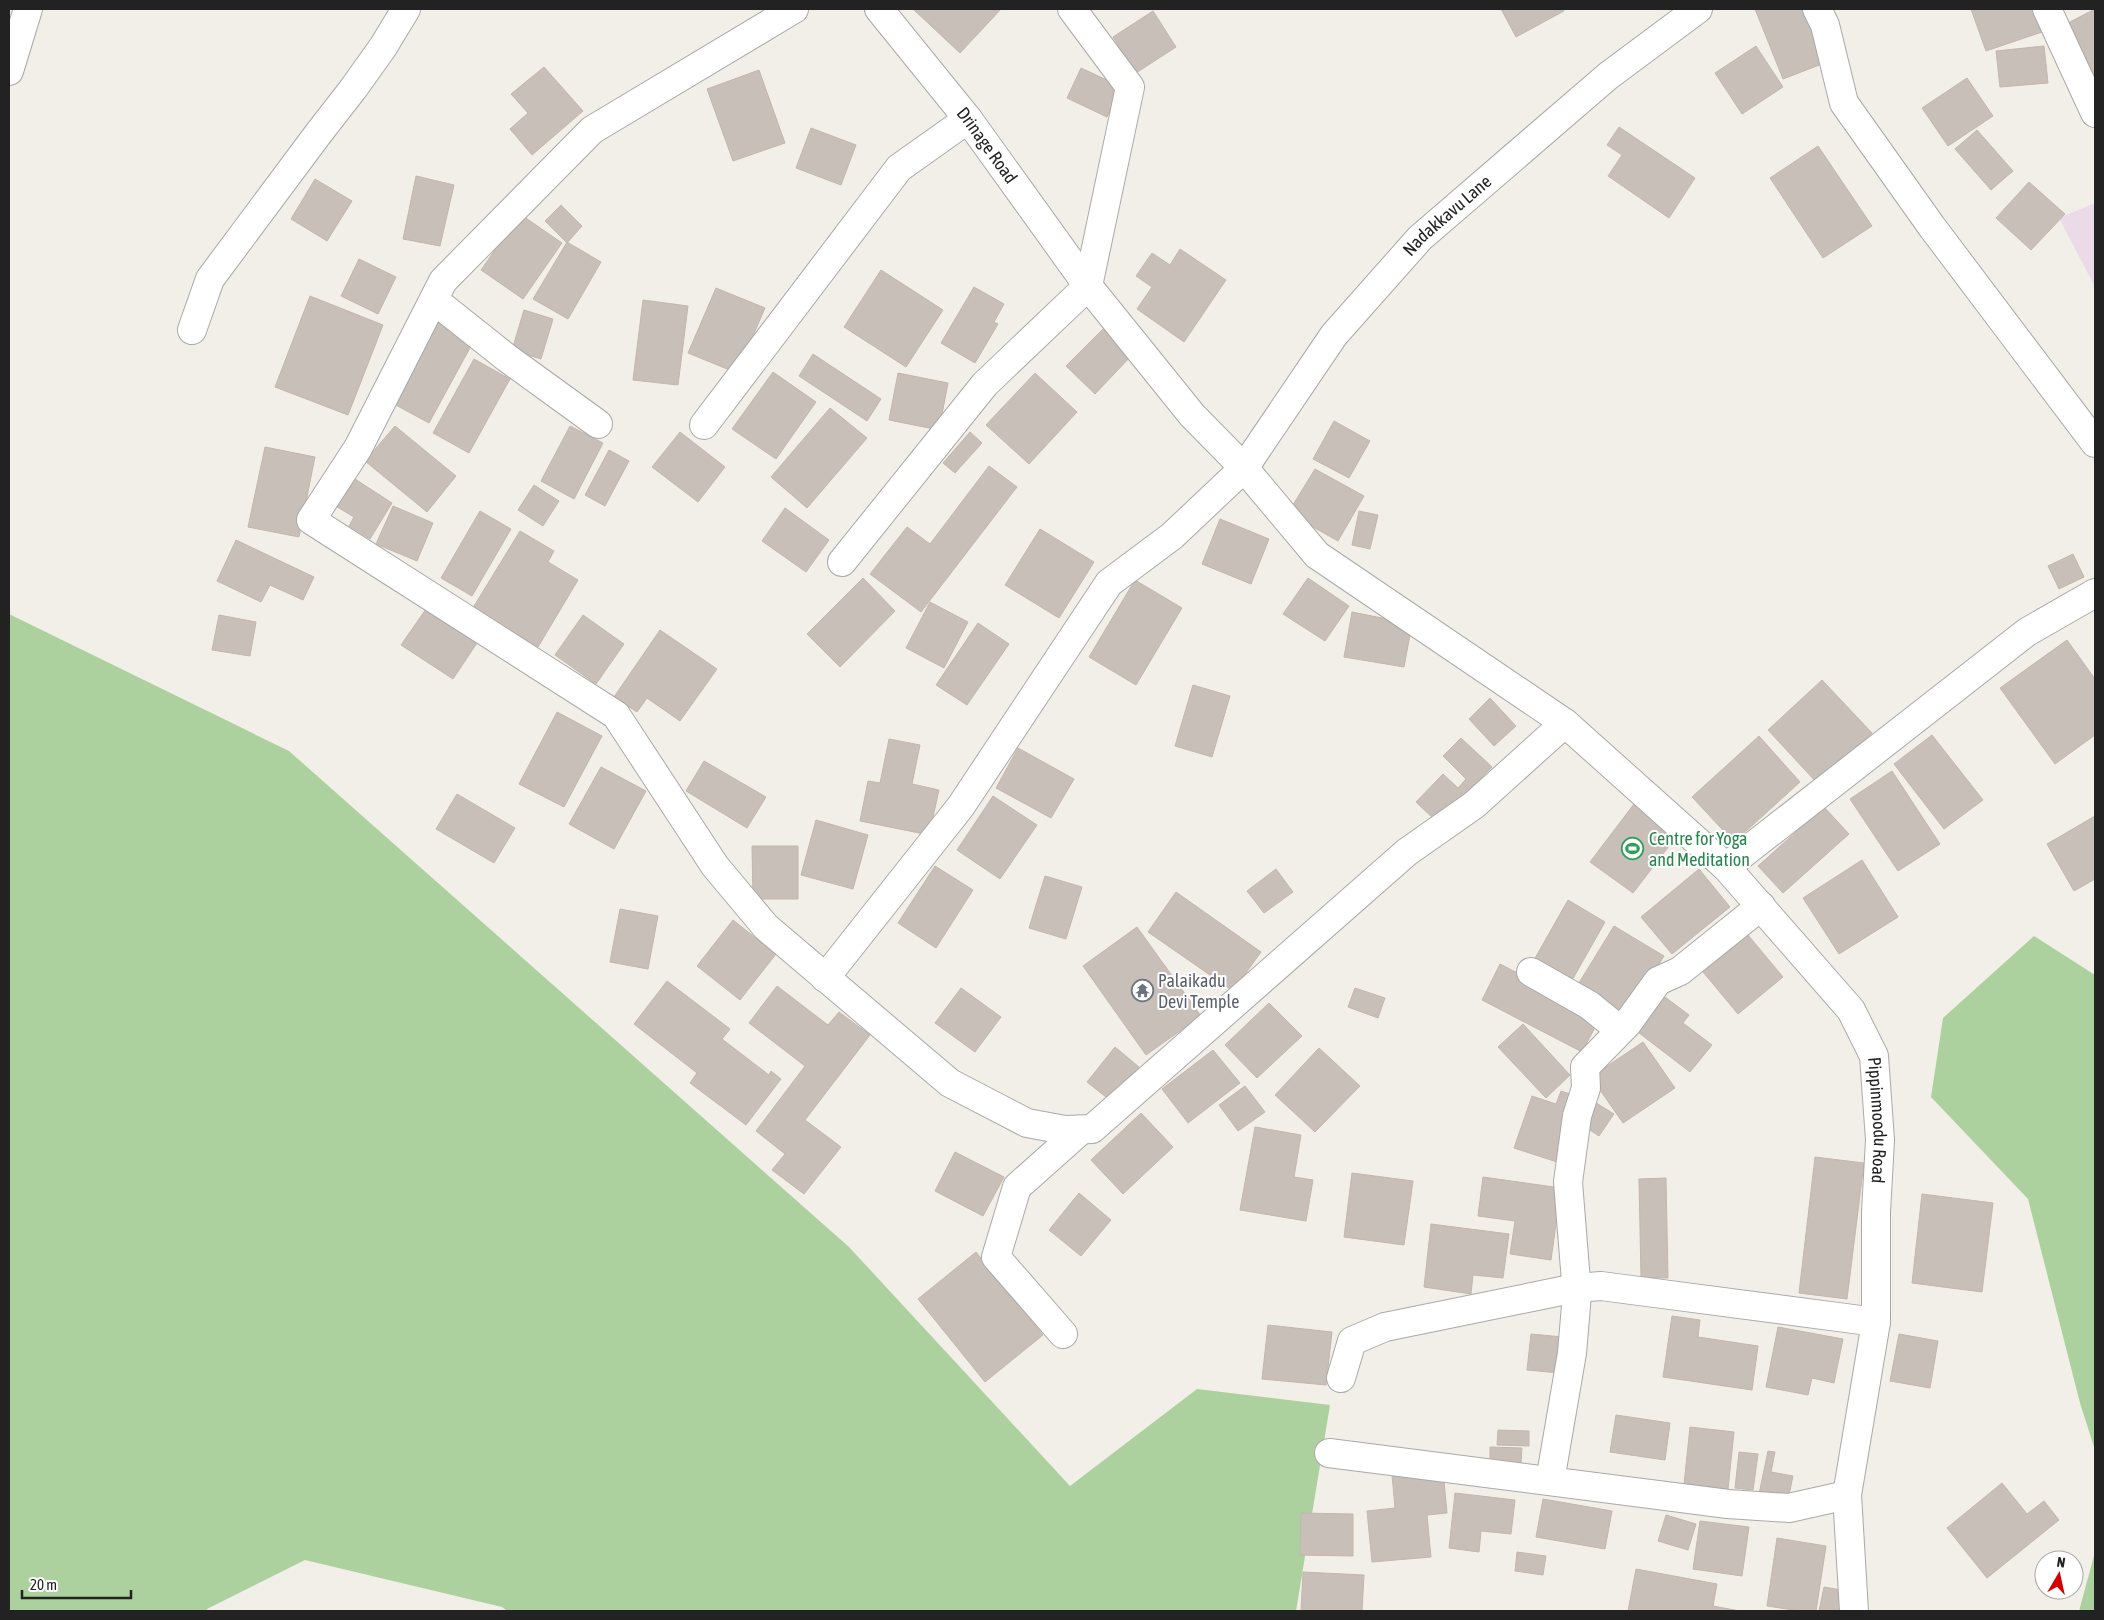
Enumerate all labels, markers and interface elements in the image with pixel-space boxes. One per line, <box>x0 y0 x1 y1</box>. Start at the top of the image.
street label: Drinage Road <box>953 103 1022 187</box>
street label: Nadakkavu Lane <box>1398 170 1495 260</box>
place label: Centre for Yoga and Meditation <box>1649 828 1750 870</box>
sports icon: Centre for Yoga and Meditation <box>1621 837 1645 861</box>
place label: Palaikadu Devi Temple <box>1158 970 1239 1012</box>
temple icon: Palaikadu Devi Temple <box>1130 979 1154 1003</box>
street label: Pippinmoodu Road <box>1864 1056 1891 1184</box>
north arrow <box>2034 1550 2084 1600</box>
text: N <box>2056 1554 2066 1571</box>
scale bar <box>22 1568 131 1600</box>
text: 20 m <box>30 1576 57 1593</box>

